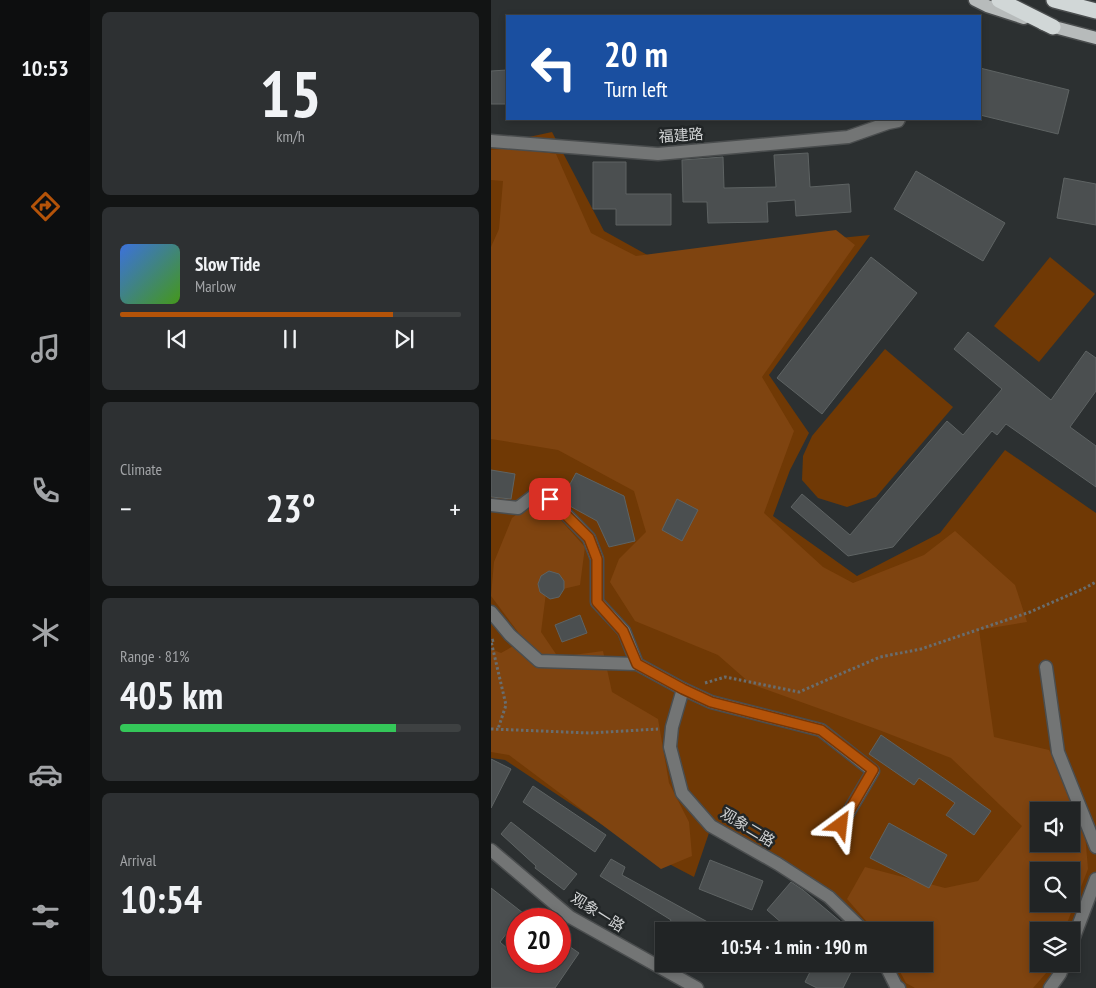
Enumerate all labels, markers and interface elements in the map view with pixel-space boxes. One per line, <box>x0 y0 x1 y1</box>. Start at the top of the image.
text: 20 m <box>604 31 668 77</box>
icon: left <box>521 35 586 100</box>
text: 15 <box>259 51 322 135</box>
text: 10:53 <box>21 54 69 82</box>
text: Turn left <box>604 75 668 103</box>
street label: 福建路 <box>658 124 704 146</box>
text: km/h <box>276 126 305 146</box>
icon: directions <box>28 189 63 224</box>
text: Slow Tide <box>195 252 260 276</box>
text: Marlow <box>195 276 236 296</box>
icon: previous <box>163 325 191 353</box>
icon: pause <box>276 325 304 353</box>
icon: next <box>390 325 418 353</box>
icon: music <box>28 331 63 366</box>
text: Climate <box>120 459 162 479</box>
icon: phone <box>28 473 63 508</box>
pin <box>529 478 571 520</box>
text: 23° <box>265 483 316 532</box>
icon: arrive <box>536 485 564 513</box>
text: − <box>120 490 132 527</box>
text: + <box>449 490 461 527</box>
icon: climate <box>28 615 63 650</box>
text: Range · 81% <box>120 646 189 666</box>
text: 405 km <box>120 670 223 719</box>
icon: car <box>28 757 63 792</box>
position arrow <box>814 798 866 850</box>
map controls <box>1030 802 1080 972</box>
button: sound <box>1030 802 1080 852</box>
street label: 观象二路 <box>717 803 779 851</box>
text: Arrival <box>120 850 156 870</box>
button: search <box>1030 862 1080 912</box>
text: 10:54 <box>120 874 202 923</box>
street label: 观象一路 <box>568 888 628 936</box>
icon: filters <box>28 899 63 934</box>
speed limit sign: 20 <box>506 908 571 973</box>
button: layers <box>1030 922 1080 972</box>
text: 10:54 · 1 min · 190 m <box>721 935 867 959</box>

